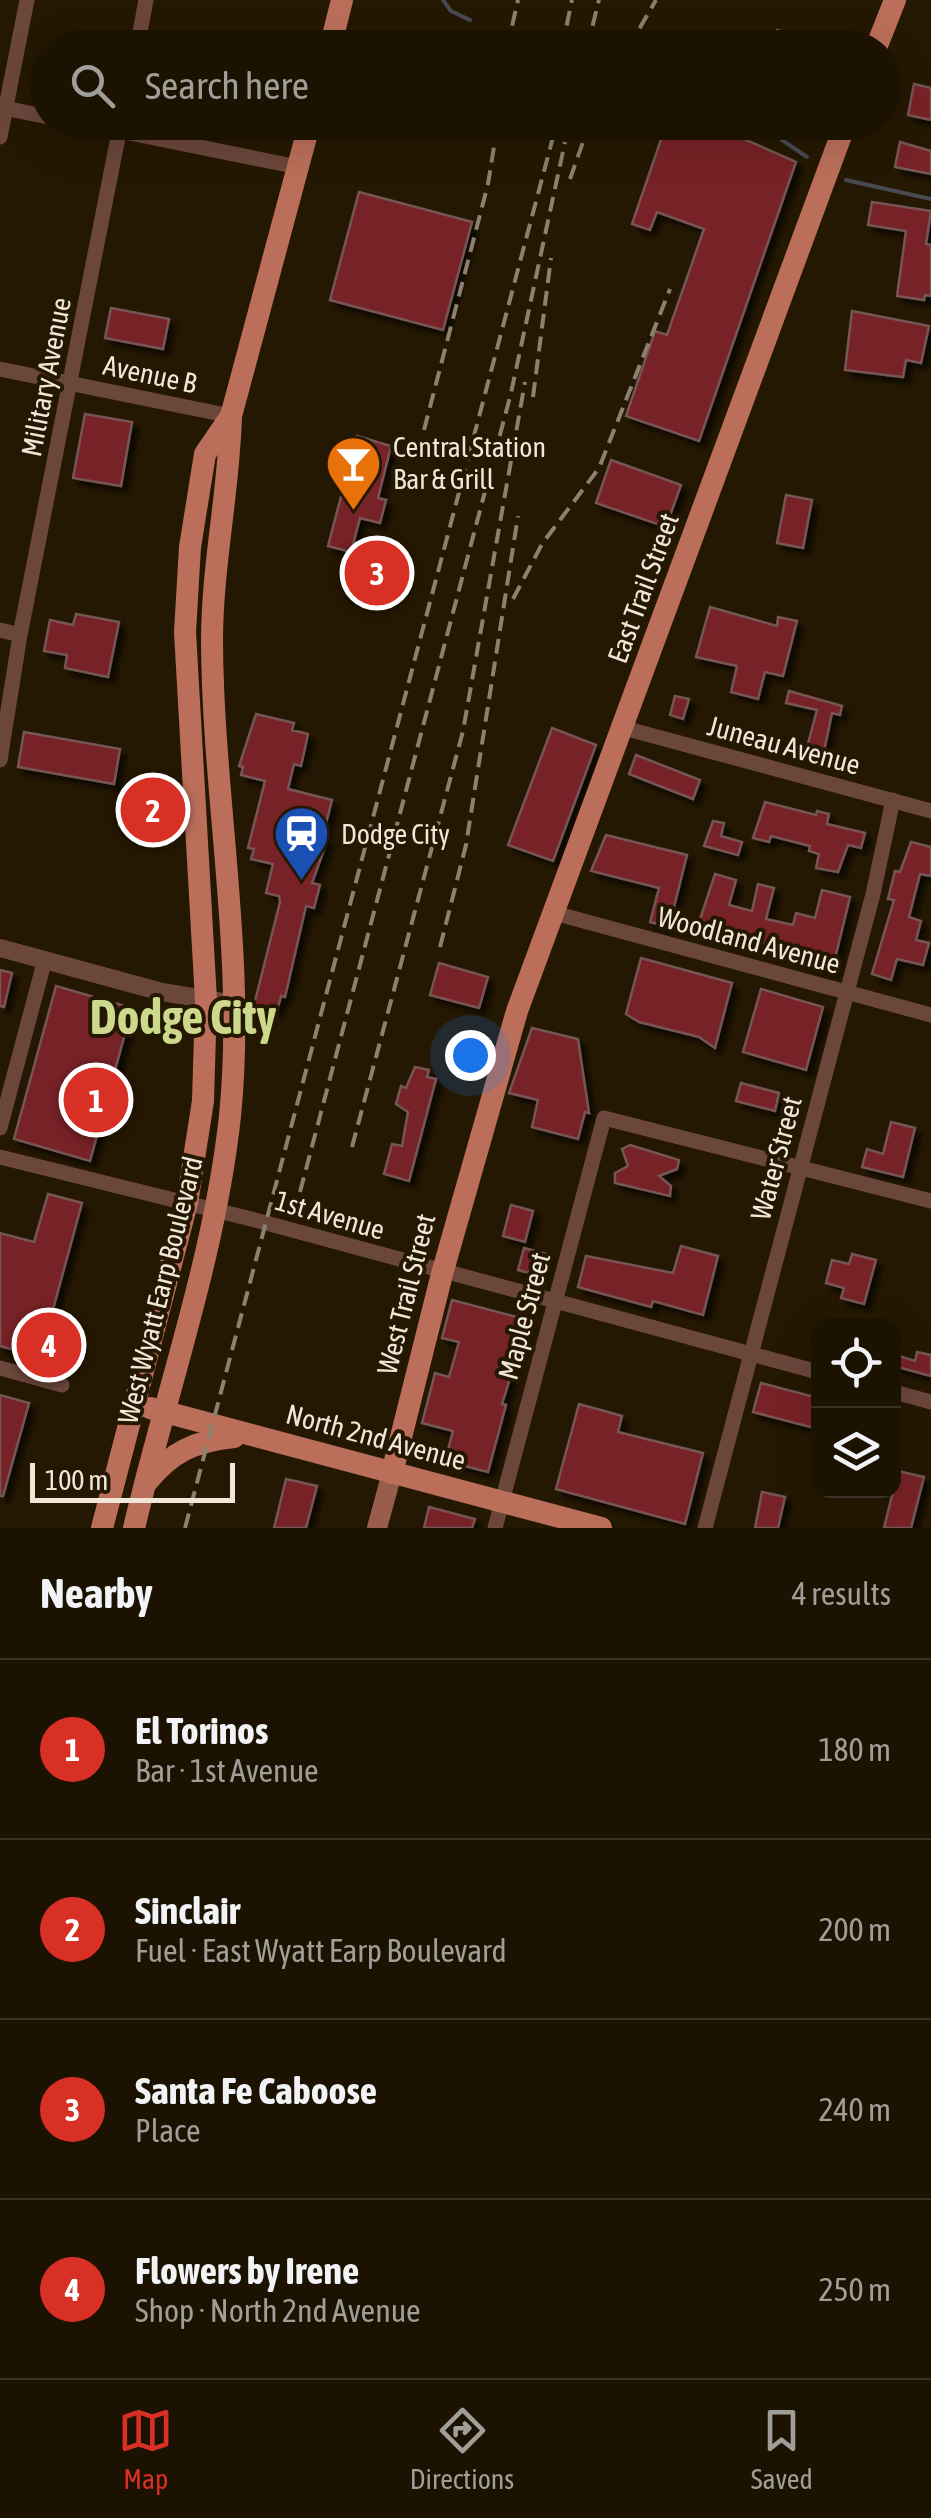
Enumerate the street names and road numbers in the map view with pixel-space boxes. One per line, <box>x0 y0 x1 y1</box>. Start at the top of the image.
street label: Military Avenue <box>15 295 77 459</box>
street label: Avenue B <box>100 349 200 399</box>
street label: East Trail Street <box>601 509 685 667</box>
street label: Juneau Avenue <box>704 709 864 781</box>
street label: Woodland Avenue <box>654 900 844 980</box>
street label: Water Street <box>744 1093 808 1223</box>
street label: West Wyatt Earp Boulevard <box>111 1153 209 1427</box>
street label: 1st Avenue <box>272 1184 388 1246</box>
street label: West Trail Street <box>371 1210 441 1378</box>
street label: Maple Street <box>492 1249 556 1383</box>
street label: North 2nd Avenue <box>283 1398 469 1476</box>

